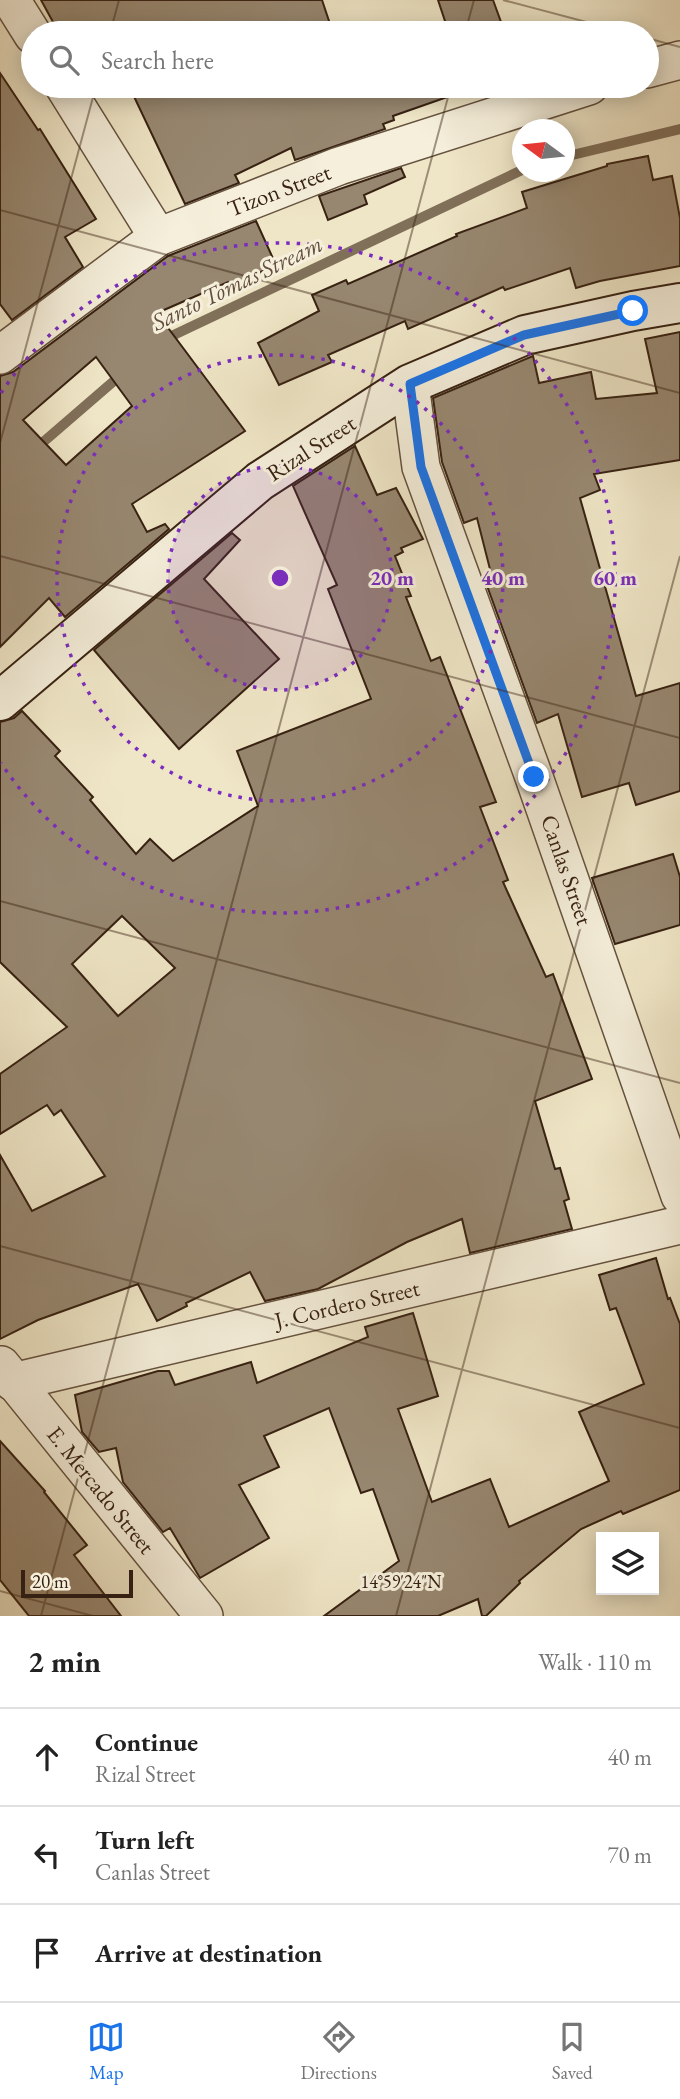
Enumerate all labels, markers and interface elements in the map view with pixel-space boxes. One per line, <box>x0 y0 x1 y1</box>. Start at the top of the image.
search box <box>21 21 659 98</box>
icon: search <box>45 41 83 79</box>
text: Search here <box>101 43 214 77</box>
north arrow <box>512 119 575 182</box>
street label: Tizon Street <box>223 156 336 223</box>
water label: Santo Tomas Stream <box>145 228 327 338</box>
route start <box>617 295 648 326</box>
street label: Rizal Street <box>261 408 362 488</box>
text: 20 m <box>370 564 414 591</box>
text: 40 m <box>481 564 525 591</box>
text: 60 m <box>593 564 637 591</box>
centre of rings <box>268 566 292 590</box>
route end <box>518 761 549 792</box>
street label: Canlas Street <box>534 811 600 930</box>
street label: J. Cordero Street <box>270 1273 423 1336</box>
street label: E. Mercado Street <box>40 1420 162 1561</box>
map controls <box>596 1532 659 1595</box>
button: layers <box>596 1532 659 1595</box>
scale bar <box>21 1567 133 1599</box>
text: 20 m <box>32 1569 69 1594</box>
text: 14°59'24"N <box>361 1570 442 1593</box>
text: 2 min <box>28 1642 101 1681</box>
text: Walk · 110 m <box>538 1647 652 1677</box>
text: Continue <box>95 1725 198 1759</box>
icon: ahead <box>28 1738 66 1776</box>
text: 40 m <box>607 1742 652 1772</box>
text: Rizal Street <box>95 1759 196 1789</box>
text: Turn left <box>95 1823 194 1857</box>
icon: left <box>28 1836 66 1874</box>
text: 70 m <box>607 1840 652 1870</box>
text: Canlas Street <box>95 1857 210 1887</box>
icon: arrive <box>28 1934 66 1972</box>
text: Arrive at destination <box>95 1936 322 1970</box>
tab: Map <box>87 2018 125 2085</box>
tab: Directions <box>300 2018 377 2085</box>
tab: Saved <box>552 2018 593 2085</box>

